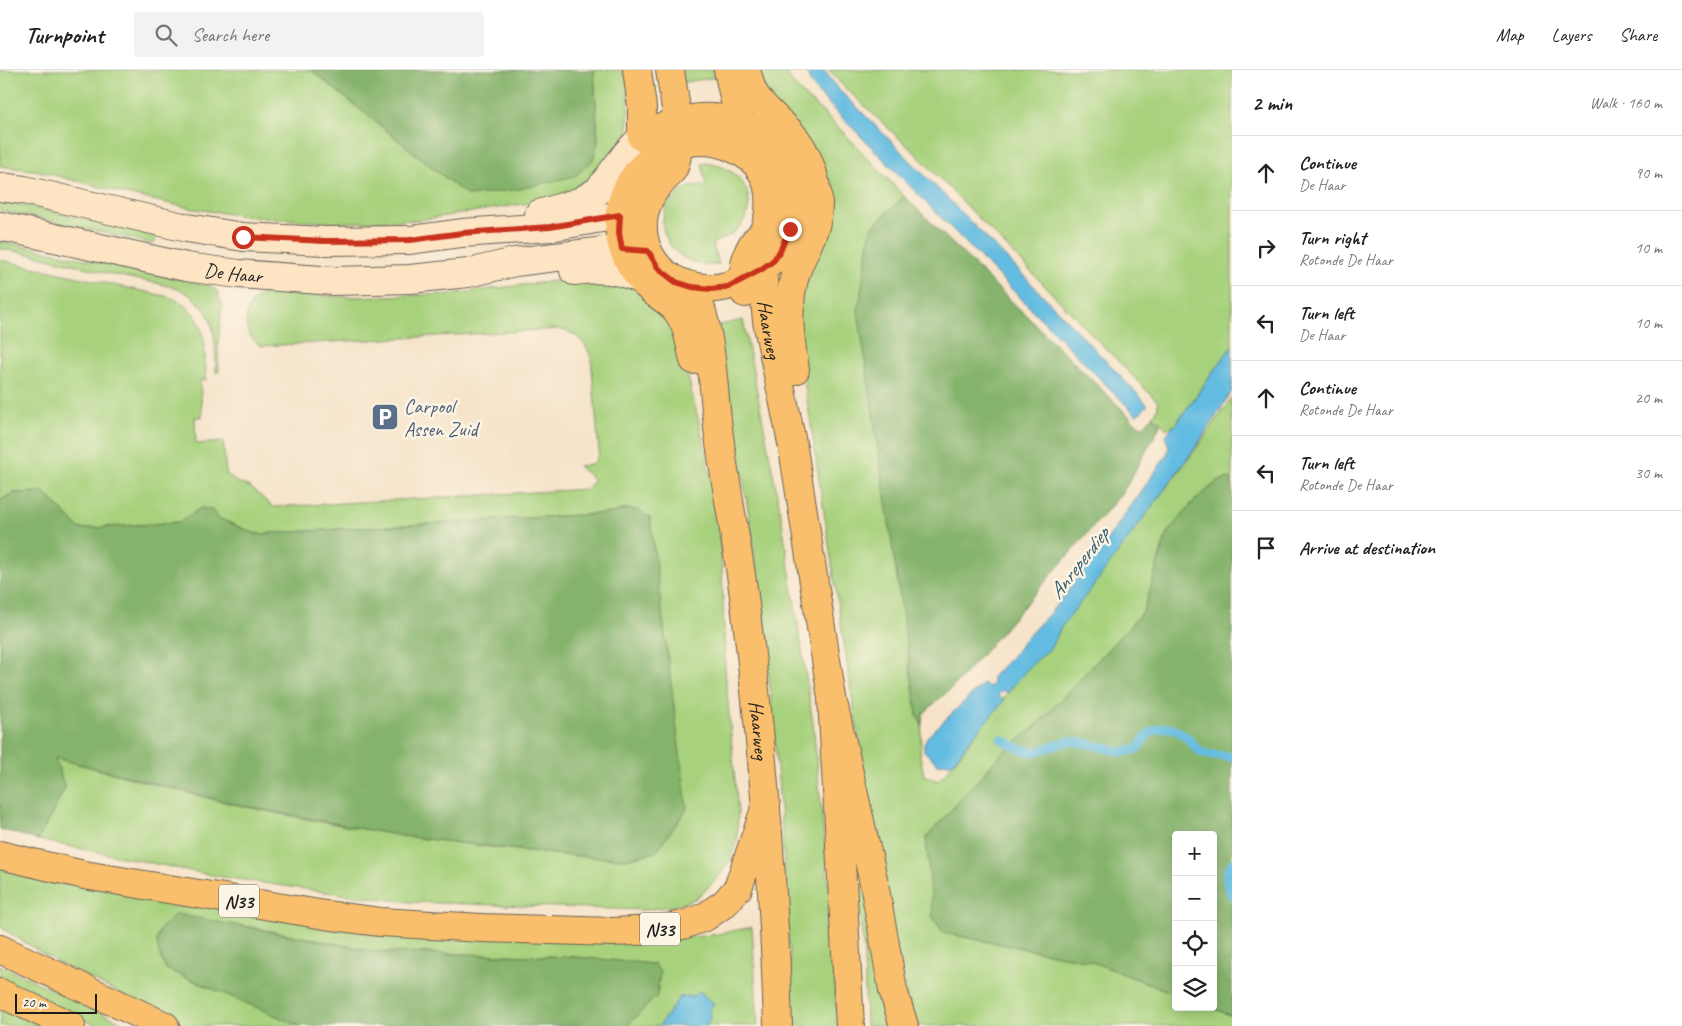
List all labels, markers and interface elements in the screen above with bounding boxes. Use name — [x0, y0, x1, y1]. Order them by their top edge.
search box — [134, 12, 484, 57]
text: Turnpoint — [25, 20, 104, 50]
icon: search — [152, 21, 180, 49]
text: Search here — [192, 23, 269, 47]
text: Map — [1496, 24, 1524, 46]
text: Layers — [1552, 24, 1591, 46]
text: Share — [1619, 24, 1657, 46]
text: 2 min — [1252, 90, 1292, 116]
text: Walk · 160 m — [1590, 93, 1662, 113]
text: Continue — [1299, 151, 1356, 175]
icon: ahead — [1252, 159, 1280, 187]
text: 90 m — [1635, 163, 1662, 183]
text: De Haar — [1299, 175, 1345, 195]
route end — [779, 218, 802, 241]
route start — [232, 226, 255, 249]
text: Turn right — [1299, 226, 1366, 250]
icon: right — [1252, 234, 1280, 262]
text: 10 m — [1635, 238, 1662, 258]
text: Rotonde De Haar — [1299, 250, 1393, 270]
street label: De Haar — [203, 258, 265, 289]
street label: Haarweg — [752, 299, 787, 363]
text: Turn left — [1299, 301, 1354, 325]
icon: left — [1252, 309, 1280, 337]
text: 10 m — [1635, 313, 1662, 333]
text: De Haar — [1299, 325, 1345, 345]
text: Continue — [1299, 376, 1356, 400]
icon: ahead — [1252, 384, 1280, 412]
text: 20 m — [1635, 388, 1662, 408]
place label: Carpool Assen Zuid — [404, 394, 480, 442]
text: Rotonde De Haar — [1299, 400, 1393, 420]
parking icon: Carpool Assen Zuid — [370, 402, 400, 432]
text: Turn left — [1299, 451, 1354, 475]
icon: left — [1252, 459, 1280, 487]
text: 30 m — [1635, 463, 1662, 483]
text: Rotonde De Haar — [1299, 475, 1393, 495]
water label: Anreperdiep — [1043, 520, 1117, 604]
icon: arrive — [1252, 534, 1280, 562]
text: Arrive at destination — [1299, 536, 1435, 560]
street label: Haarweg — [743, 700, 774, 763]
map controls — [1172, 831, 1217, 1011]
button: + — [1172, 831, 1217, 876]
button: − — [1172, 876, 1217, 921]
road number: N33 — [219, 884, 259, 918]
road number: N33 — [640, 912, 680, 946]
button: locate — [1172, 921, 1217, 966]
button: layers — [1172, 966, 1217, 1011]
scale bar — [15, 991, 98, 1014]
text: 20 m — [22, 994, 46, 1011]

